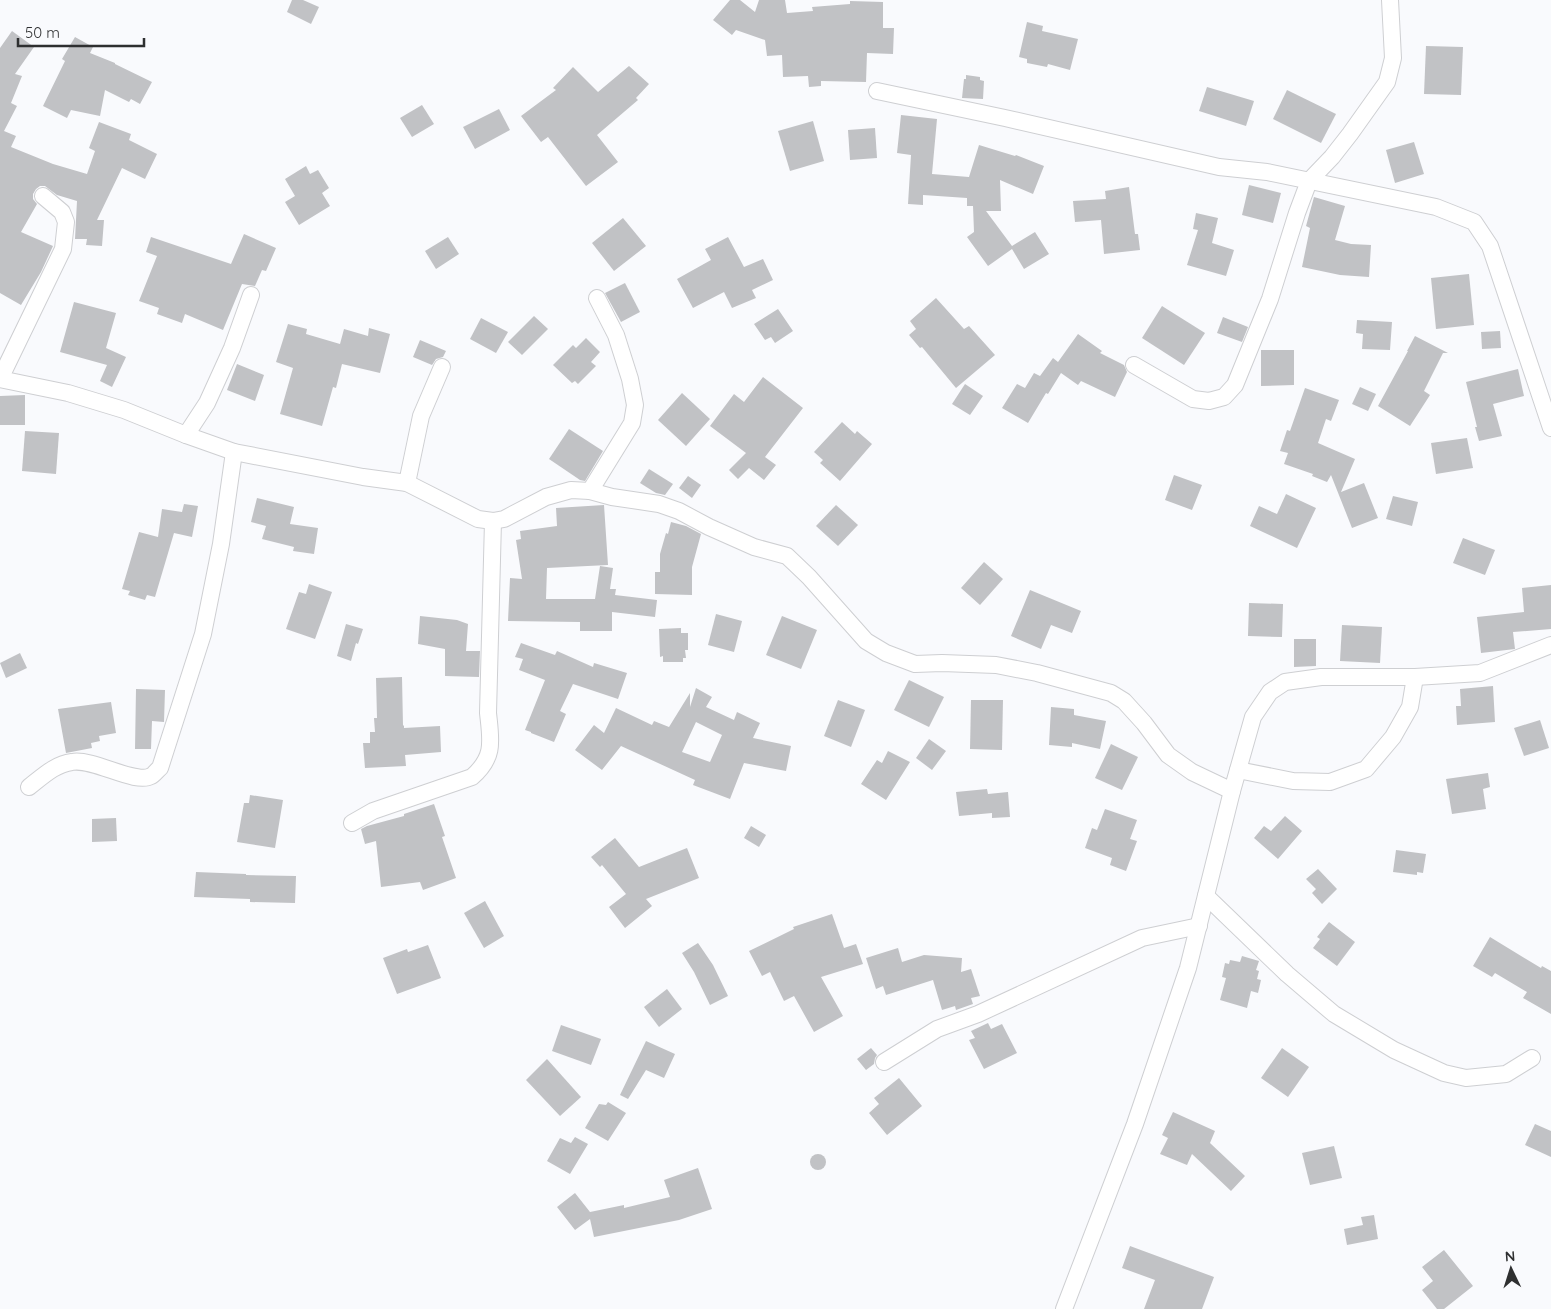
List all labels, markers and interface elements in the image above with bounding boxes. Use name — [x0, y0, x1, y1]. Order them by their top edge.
scale bar — [18, 15, 144, 47]
text: 50 m — [25, 23, 60, 42]
north arrow — [1486, 1244, 1536, 1294]
text: N — [1504, 1247, 1516, 1265]

